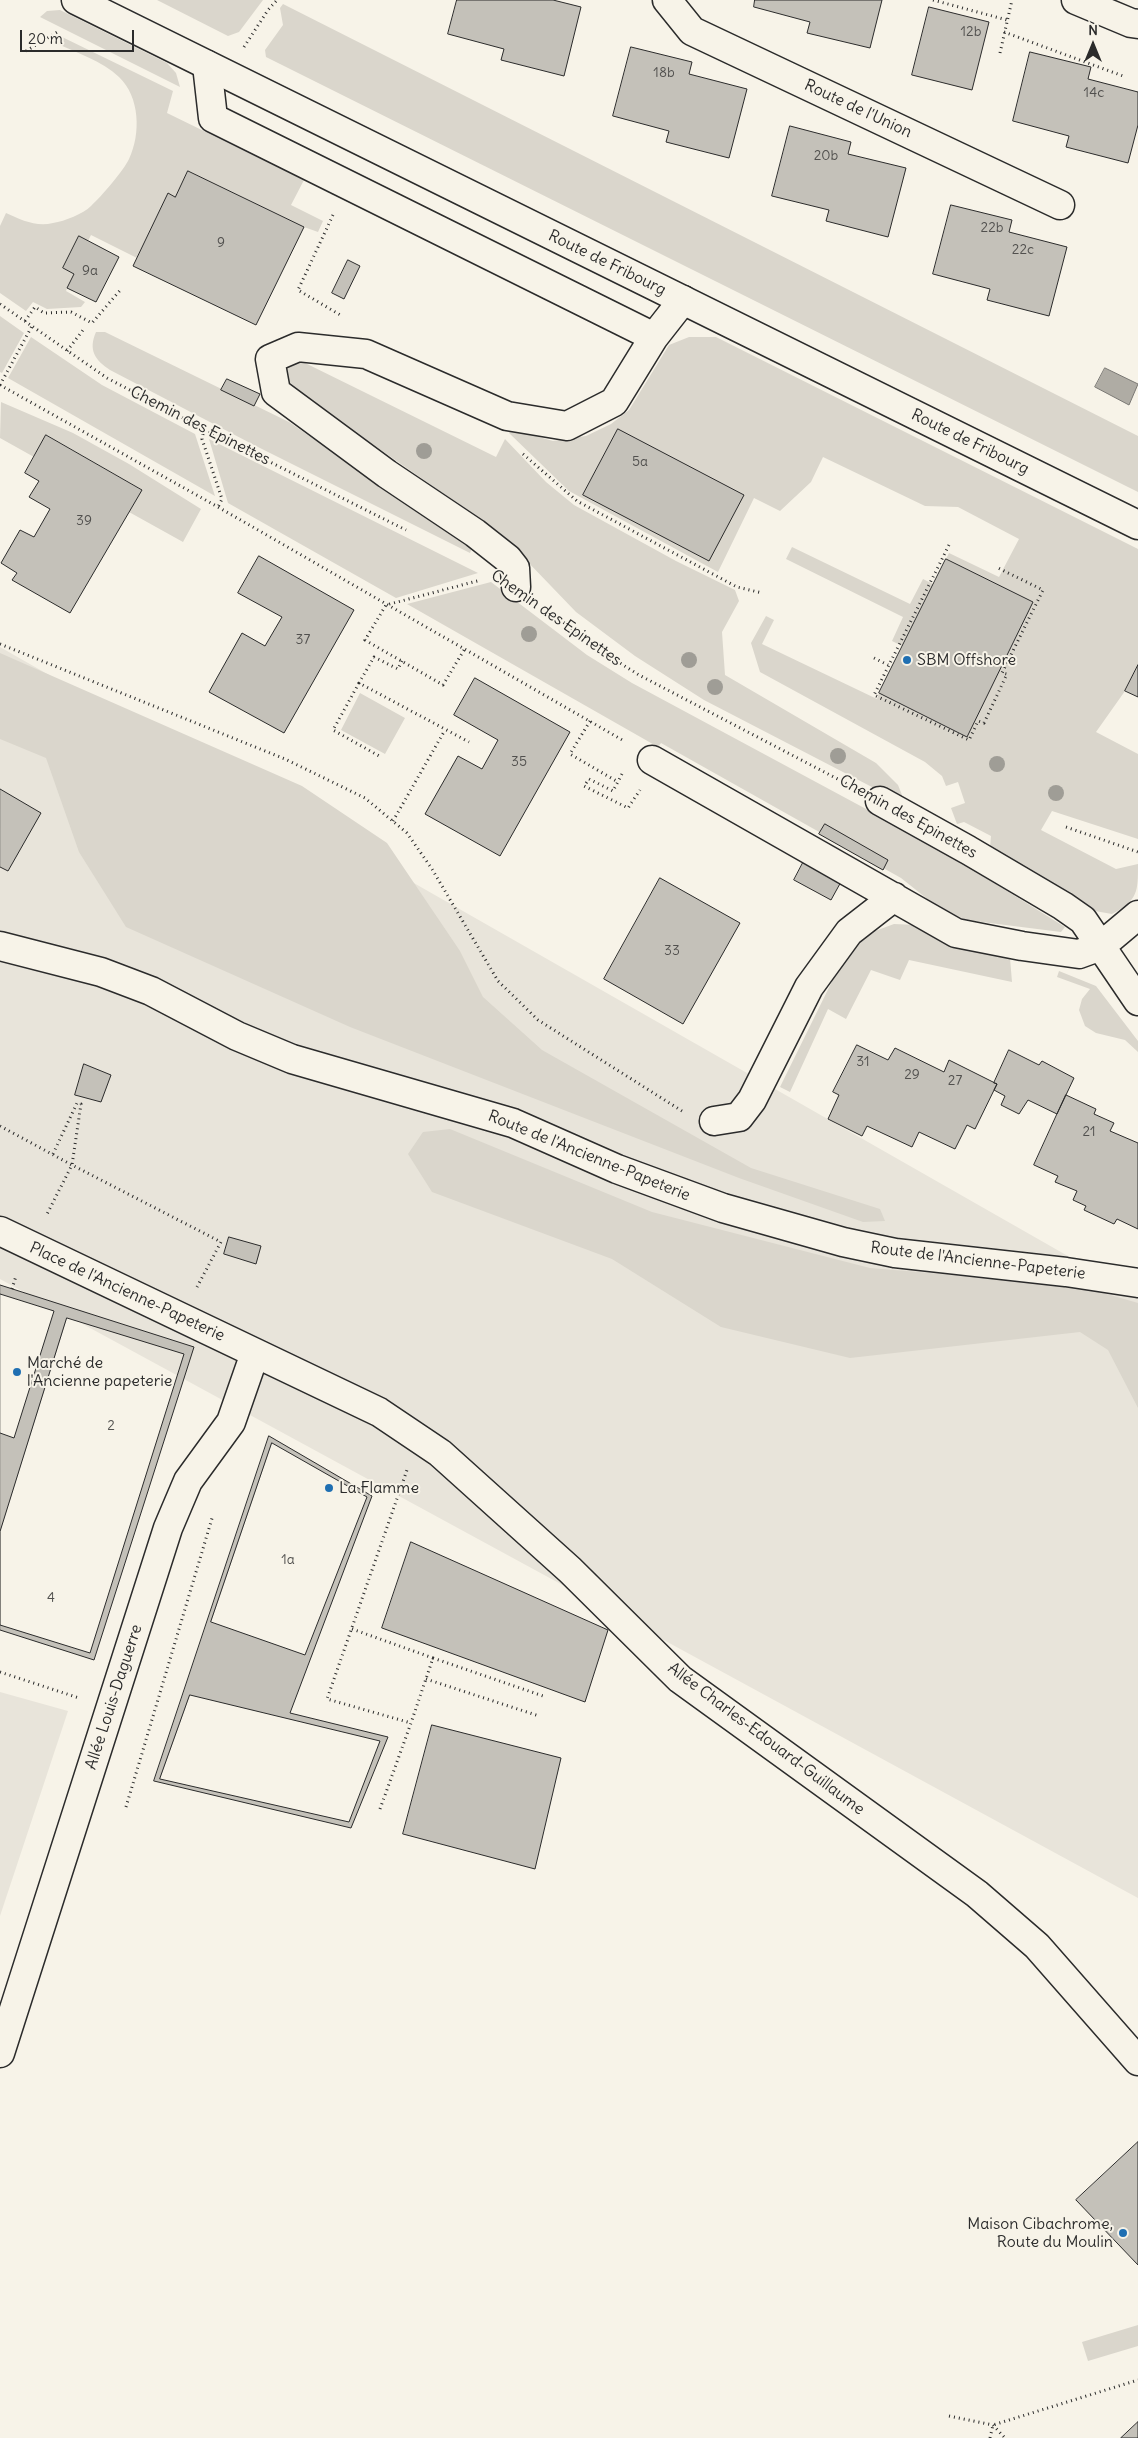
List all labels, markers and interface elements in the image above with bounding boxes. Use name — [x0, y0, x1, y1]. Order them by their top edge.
scale bar — [22, 20, 136, 52]
north arrow — [1068, 20, 1118, 70]
text: N — [1088, 21, 1098, 39]
house number: 12b — [961, 24, 981, 40]
text: 20 m — [28, 29, 63, 48]
house number: 18b — [653, 65, 675, 81]
street label: Route de l'Union — [801, 76, 915, 142]
house number: 14c — [1084, 85, 1104, 101]
house number: 20b — [814, 148, 838, 164]
house number: 22b — [980, 220, 1004, 236]
street label: Route de Fribourg — [545, 226, 669, 300]
house number: 9 — [217, 235, 225, 251]
house number: 22c — [1012, 242, 1034, 258]
house number: 9a — [82, 263, 98, 279]
street label: Chemin des Epinettes — [127, 382, 273, 470]
street label: Route de Fribourg — [908, 405, 1032, 479]
house number: 5a — [632, 454, 648, 470]
house number: 39 — [76, 513, 92, 529]
street label: Chemin des Epinettes — [487, 566, 625, 670]
house number: 37 — [296, 632, 310, 648]
place label: SBM Offshore — [917, 650, 1016, 670]
marker: SBM Offshore — [901, 654, 913, 666]
house number: 35 — [511, 754, 527, 770]
street label: Chemin des Epinettes — [836, 771, 980, 863]
house number: 33 — [664, 943, 680, 959]
house number: 31 — [856, 1054, 870, 1070]
house number: 29 — [904, 1067, 920, 1083]
house number: 27 — [948, 1073, 962, 1089]
street label: Route de l'Ancienne-Papeterie — [485, 1107, 693, 1205]
house number: 21 — [1082, 1124, 1096, 1140]
street label: Place de l'Ancienne-Papeterie — [26, 1238, 228, 1346]
street label: Route de l'Ancienne-Papeterie — [869, 1238, 1087, 1284]
place label: Marché de l'Ancienne papeterie — [27, 1353, 172, 1391]
marker: Marché de l'Ancienne papeterie — [11, 1366, 23, 1378]
house number: 2 — [107, 1418, 115, 1434]
place label: La Flamme — [339, 1478, 419, 1498]
marker: La Flamme — [323, 1482, 335, 1494]
house number: 1a — [281, 1552, 295, 1568]
house number: 4 — [47, 1590, 55, 1606]
street label: Allée Louis-Daguerre — [81, 1622, 147, 1772]
street label: Allée Charles-Edouard-Guillaume — [664, 1659, 868, 1819]
place label: Maison Cibachrome, Route du Moulin — [967, 2214, 1113, 2252]
marker: Maison Cibachrome, Route du Moulin — [1117, 2227, 1129, 2239]

